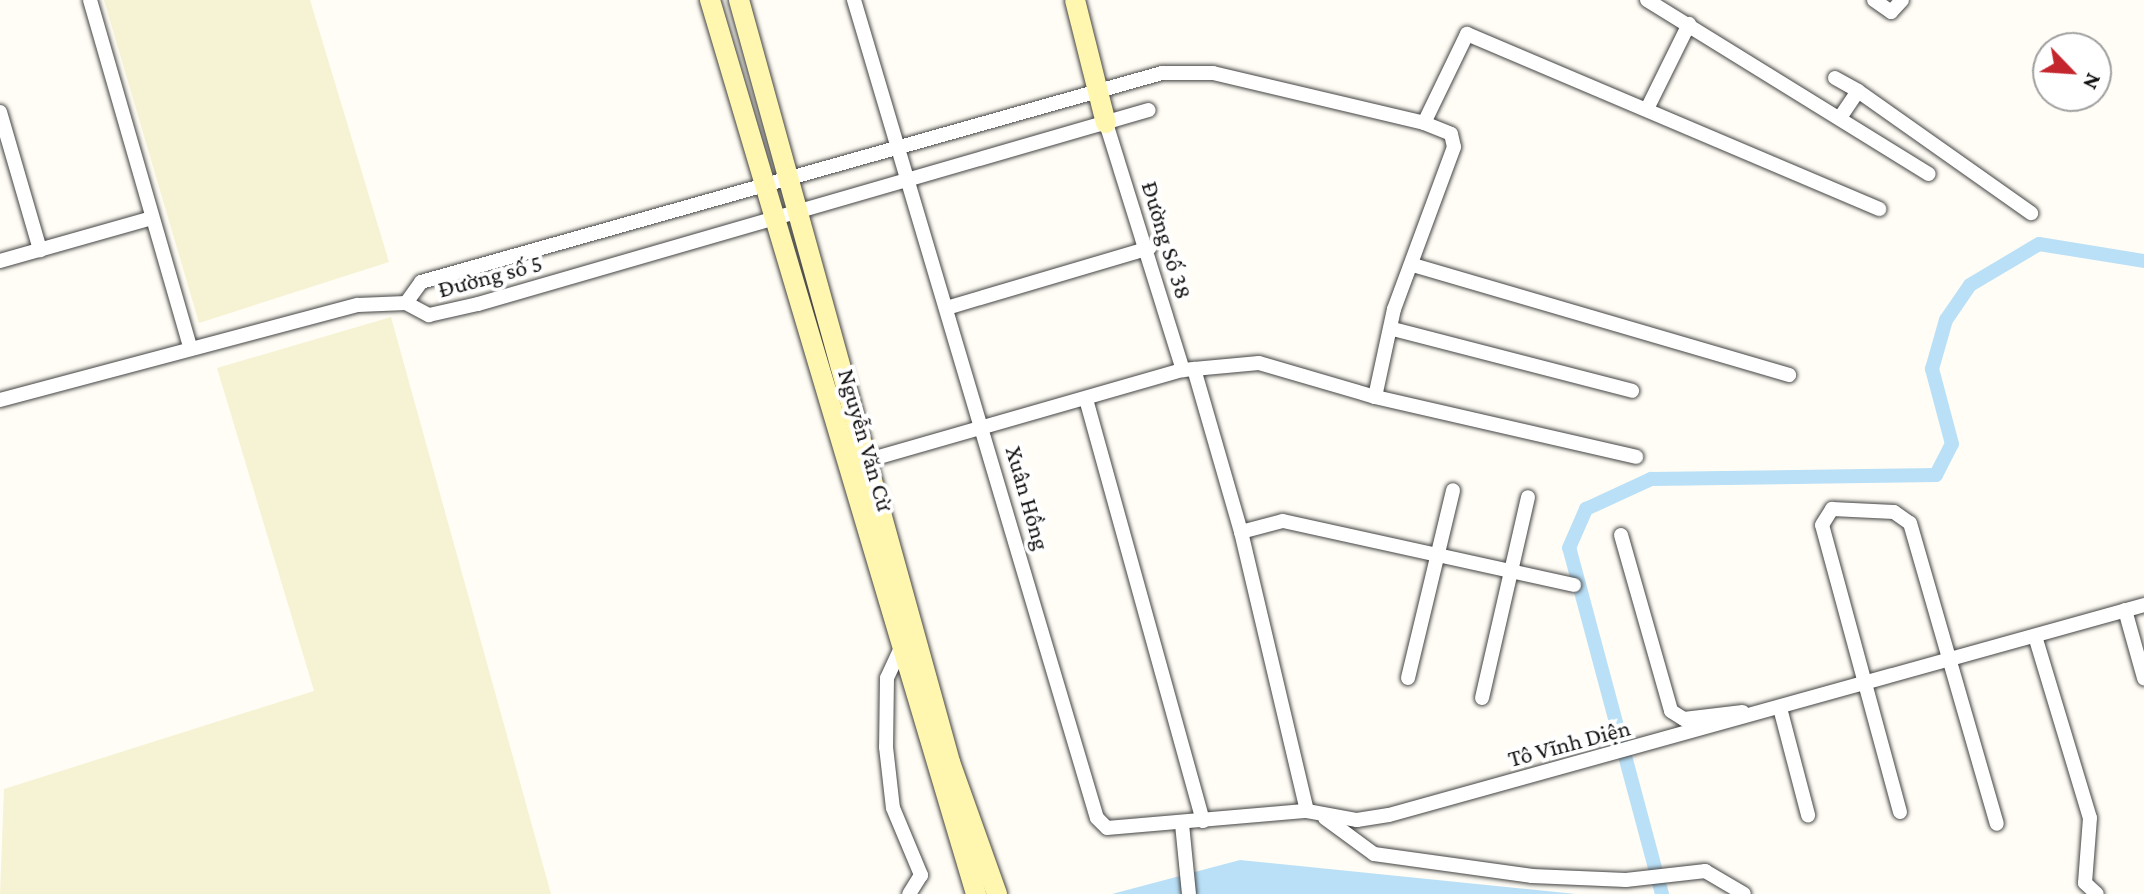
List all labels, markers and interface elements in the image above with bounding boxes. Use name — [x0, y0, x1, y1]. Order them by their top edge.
north arrow — [2032, 32, 2112, 112]
text: N — [2078, 69, 2107, 94]
street label: Đường Số 38 — [1135, 178, 1199, 302]
street label: Đường số 5 — [435, 248, 545, 304]
street label: Nguyễn Văn Cừ — [832, 366, 900, 514]
street label: Xuân Hồng — [999, 443, 1057, 553]
street label: Tô Vĩnh Diện — [1505, 713, 1633, 773]

